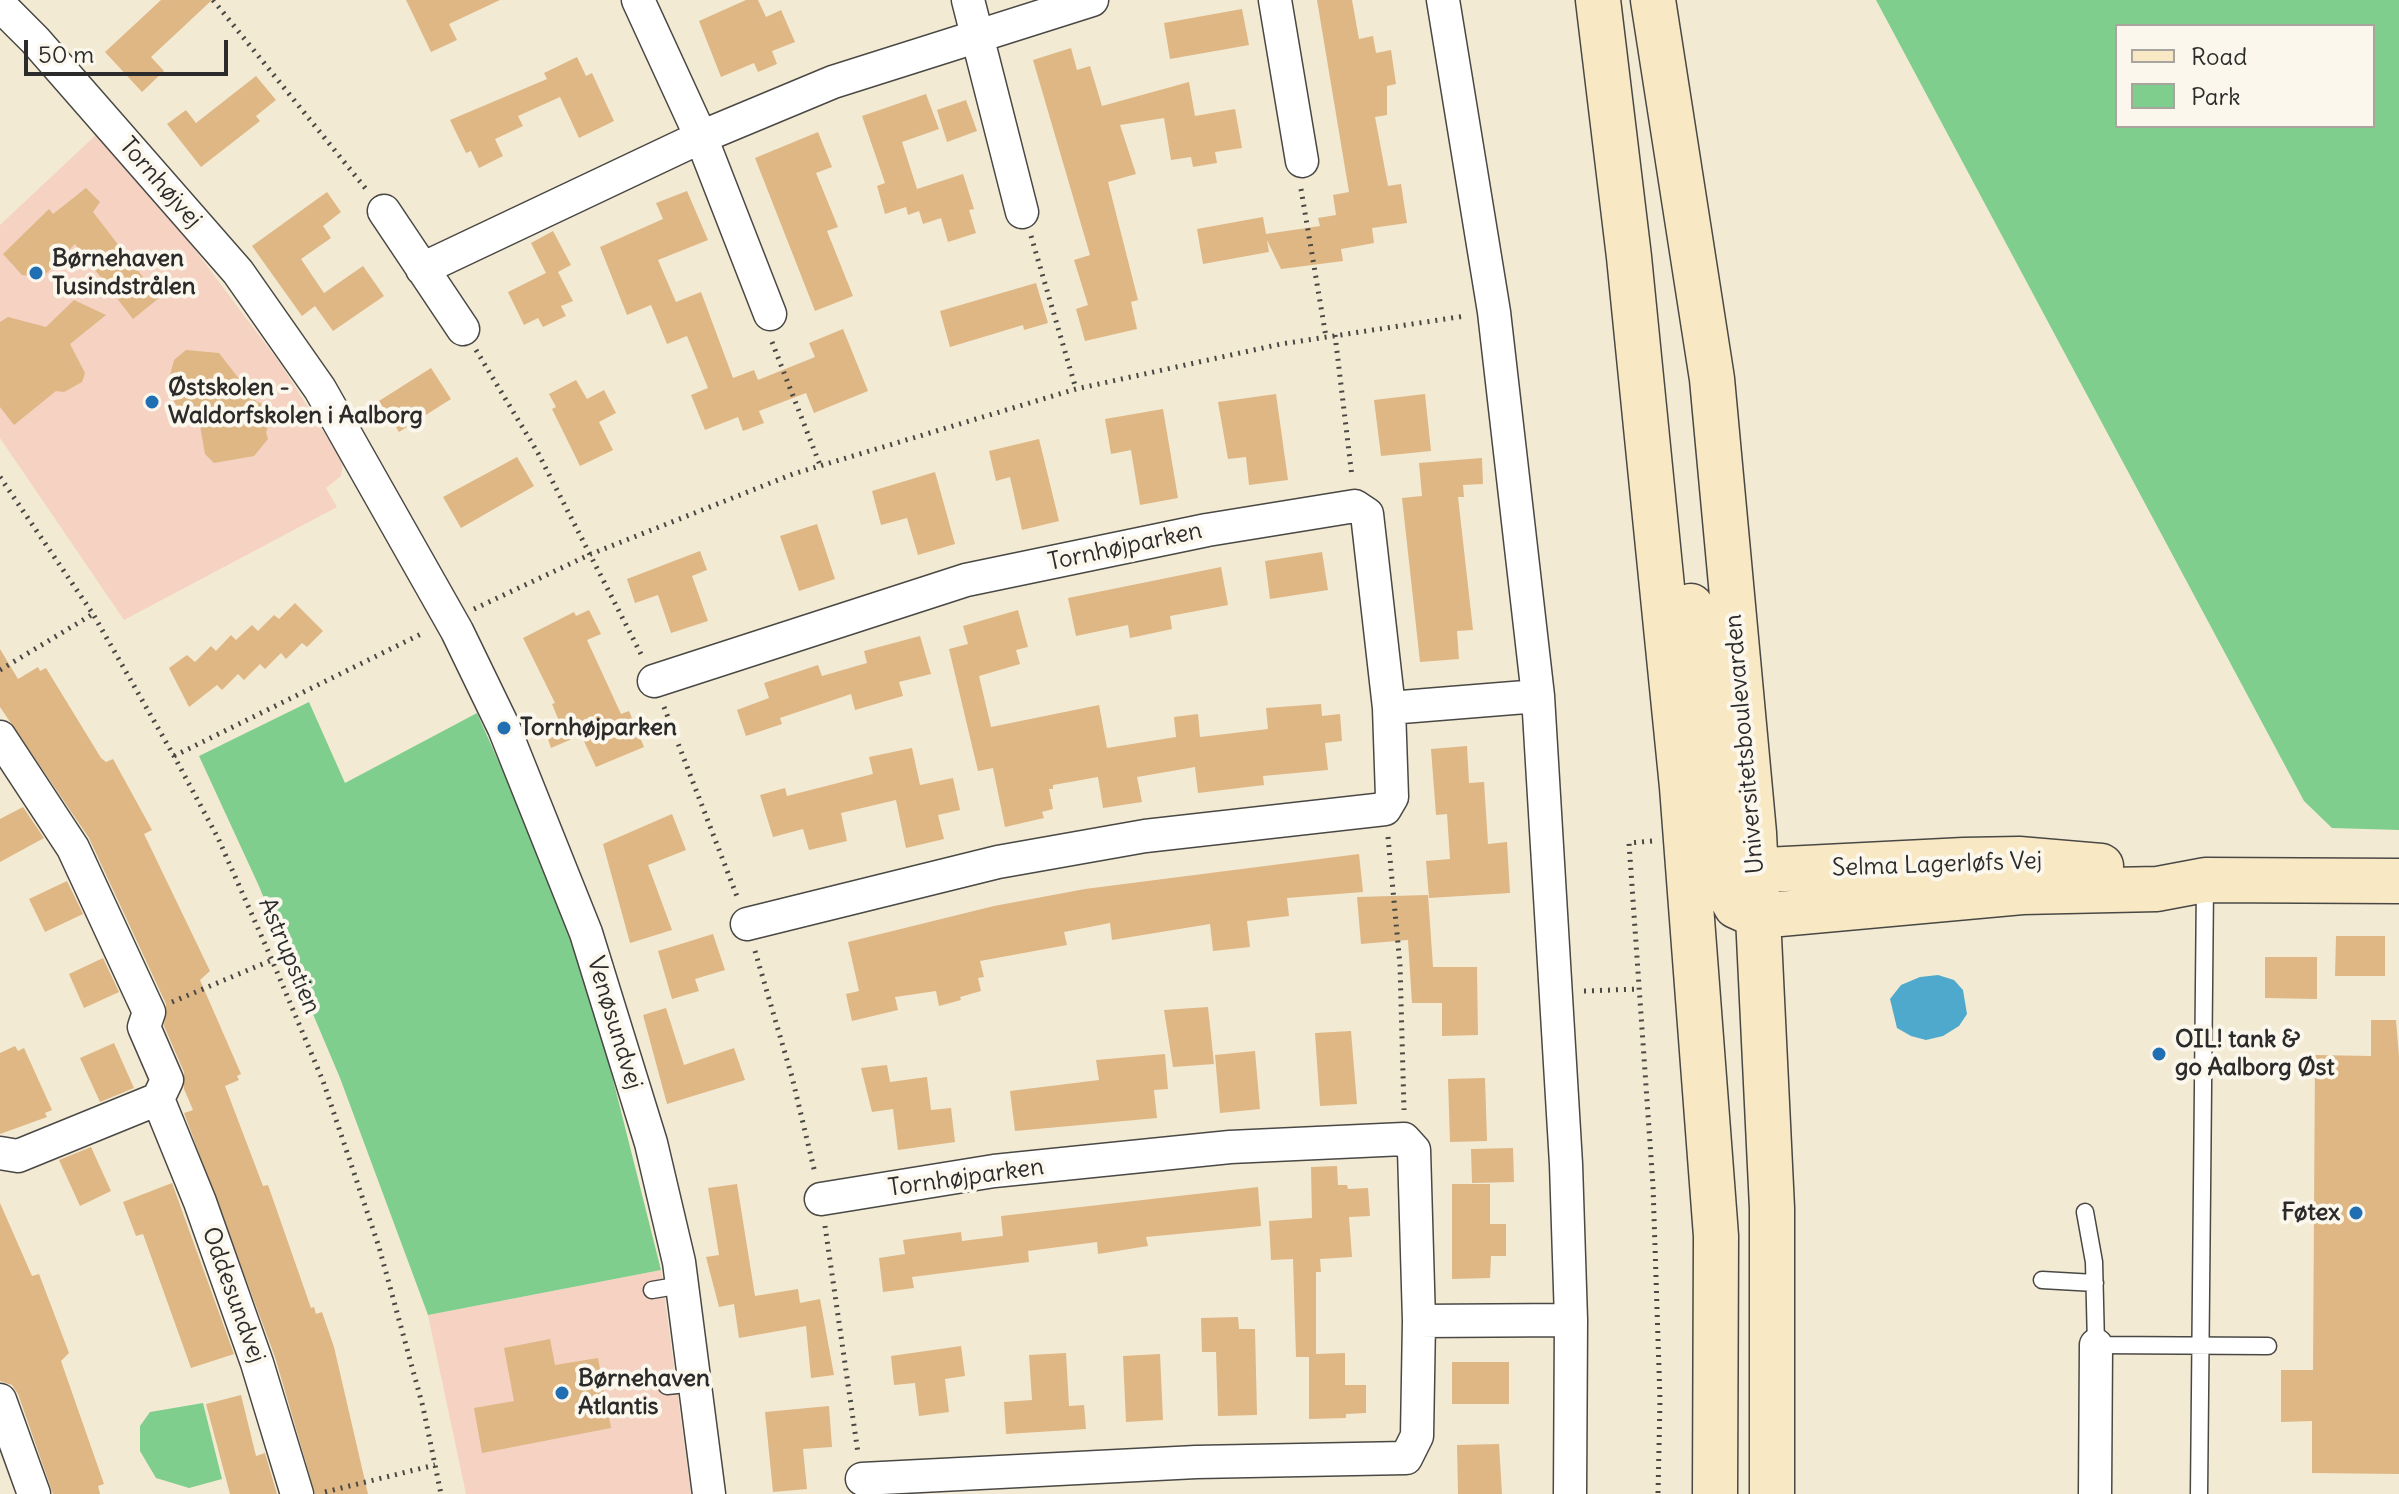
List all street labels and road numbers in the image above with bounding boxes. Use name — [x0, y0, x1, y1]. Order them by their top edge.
street label: Tornhøjvej — [113, 132, 207, 234]
street label: Tornhøjparken — [1045, 517, 1205, 577]
street label: Universitetsboulevarden — [1719, 613, 1771, 875]
street label: Selma Lagerløfs Vej — [1831, 847, 2043, 883]
street label: Astrupstien — [252, 894, 326, 1018]
street label: Venøsundvej — [580, 953, 648, 1093]
street label: Tornhøjparken — [886, 1153, 1046, 1203]
street label: Oddesundvej — [195, 1223, 271, 1367]

